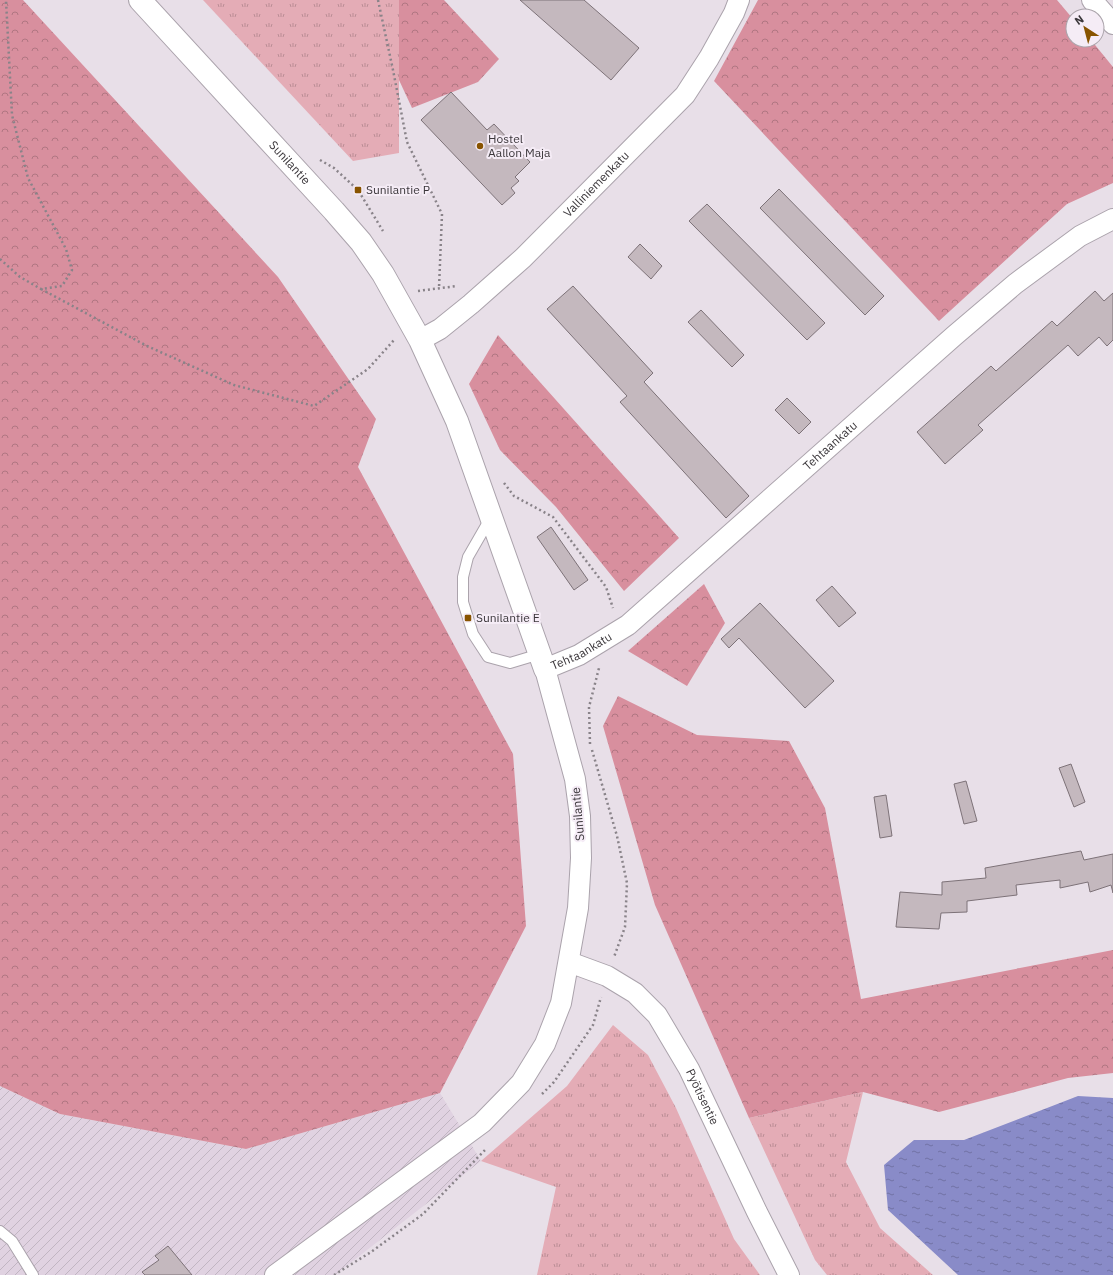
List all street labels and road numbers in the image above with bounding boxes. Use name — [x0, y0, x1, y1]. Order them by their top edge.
street label: Sunilantie — [266, 137, 314, 188]
street label: Valliniemenkatu — [560, 148, 632, 220]
street label: Tehtaankatu — [800, 417, 860, 473]
street label: Tehtaankatu — [548, 629, 615, 673]
street label: Sunilantie — [568, 786, 587, 842]
street label: Pyötisentie — [683, 1066, 723, 1127]

